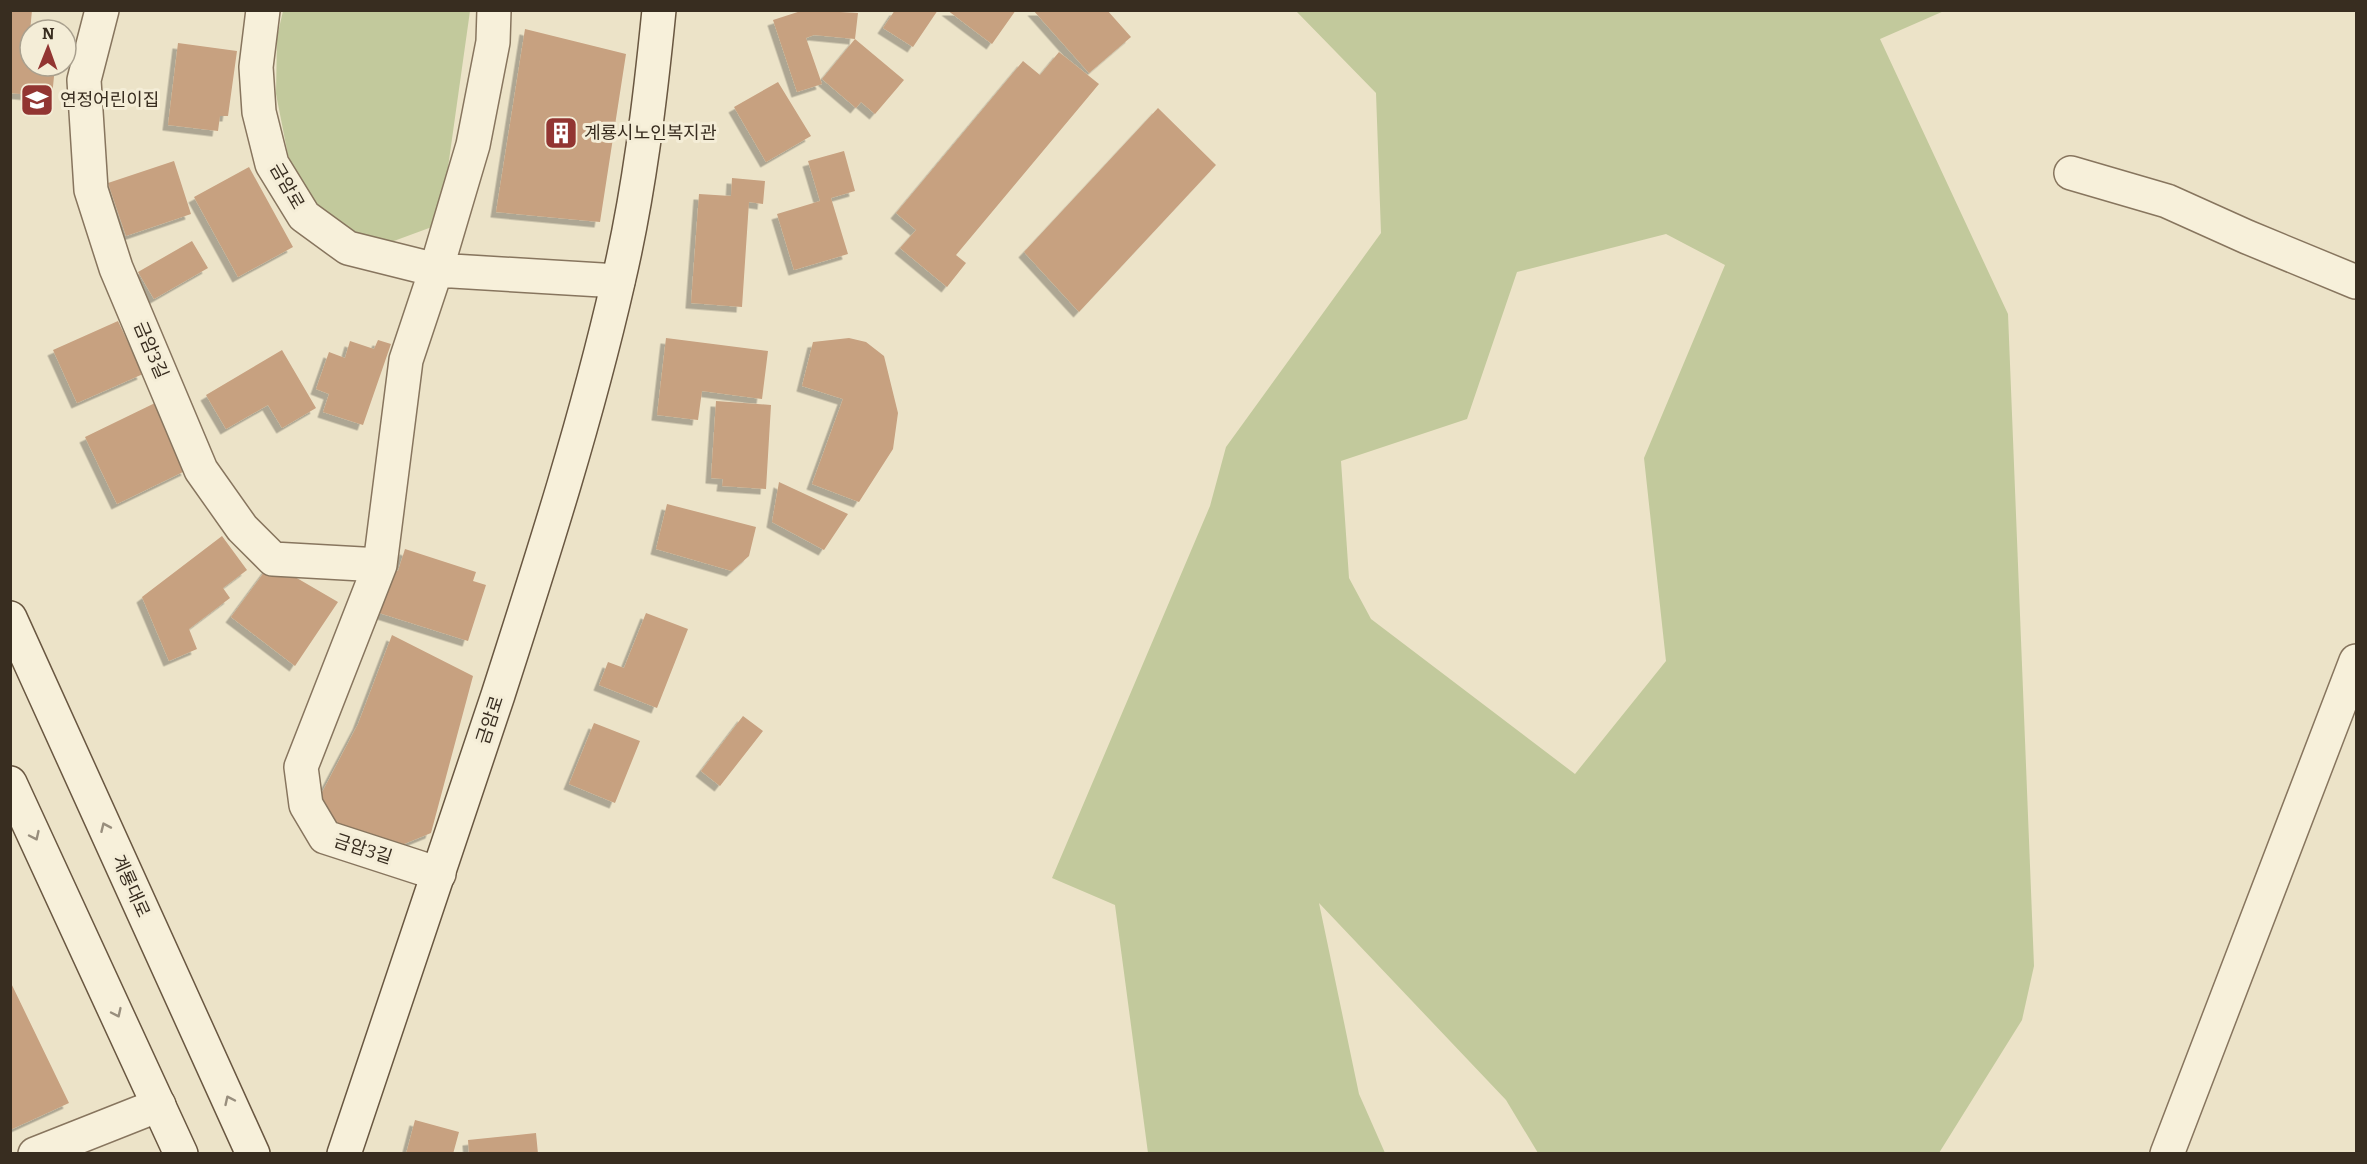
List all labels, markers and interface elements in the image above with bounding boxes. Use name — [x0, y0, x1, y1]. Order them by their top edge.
north arrow — [18, 18, 78, 78]
text: N — [42, 24, 55, 43]
school or university icon: 연정어린이집 — [19, 82, 55, 118]
place label: 연정어린이집 — [60, 89, 159, 111]
building icon: 계룡시노인복지관 — [543, 115, 579, 151]
place label: 계룡시노인복지관 — [584, 122, 717, 144]
street label: 금암로 — [265, 159, 309, 213]
street label: 금암3길 — [129, 318, 173, 382]
street label: 금암로 — [472, 693, 508, 747]
one-way arrow — [100, 823, 112, 834]
street label: 금암3길 — [331, 829, 395, 869]
one-way arrow — [28, 830, 40, 841]
street label: 계룡대로 — [107, 851, 155, 921]
one-way arrow — [109, 1007, 121, 1018]
one-way arrow — [224, 1096, 236, 1107]

